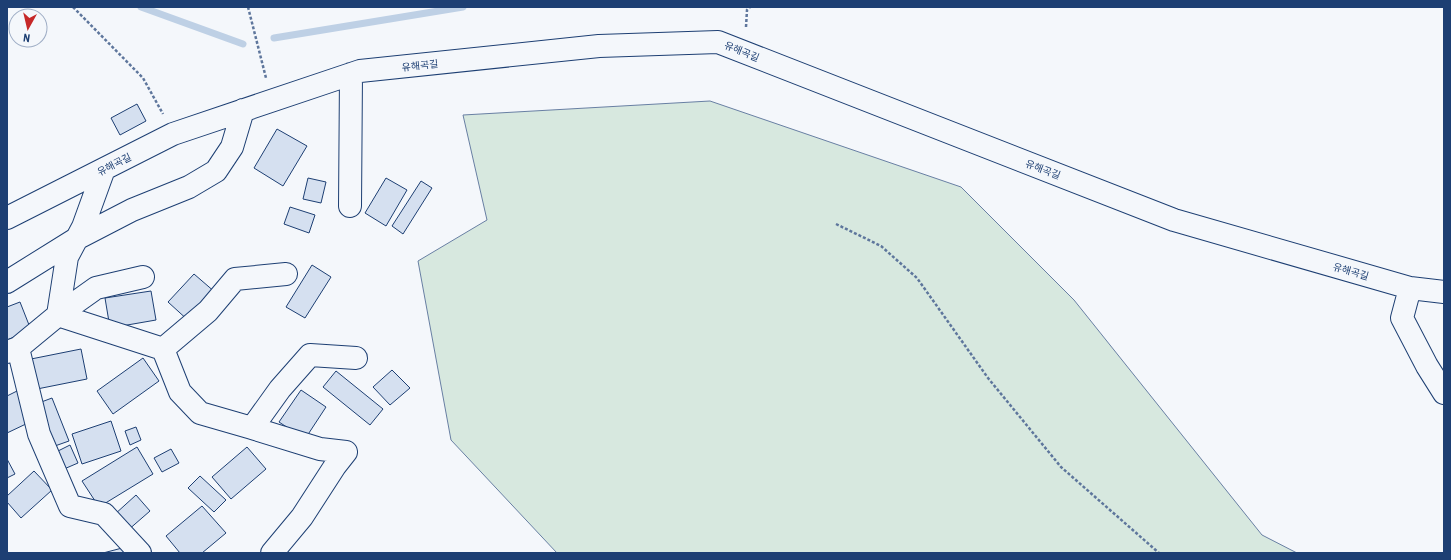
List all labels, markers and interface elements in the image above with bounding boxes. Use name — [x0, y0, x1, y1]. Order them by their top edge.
north arrow — [8, 8, 48, 48]
text: N — [22, 30, 31, 44]
street label: 유해곡길 — [723, 39, 761, 63]
street label: 유해곡길 — [401, 58, 439, 73]
street label: 유해곡길 — [95, 151, 133, 178]
street label: 유해곡길 — [1024, 158, 1062, 181]
street label: 유해곡길 — [1332, 261, 1370, 282]

